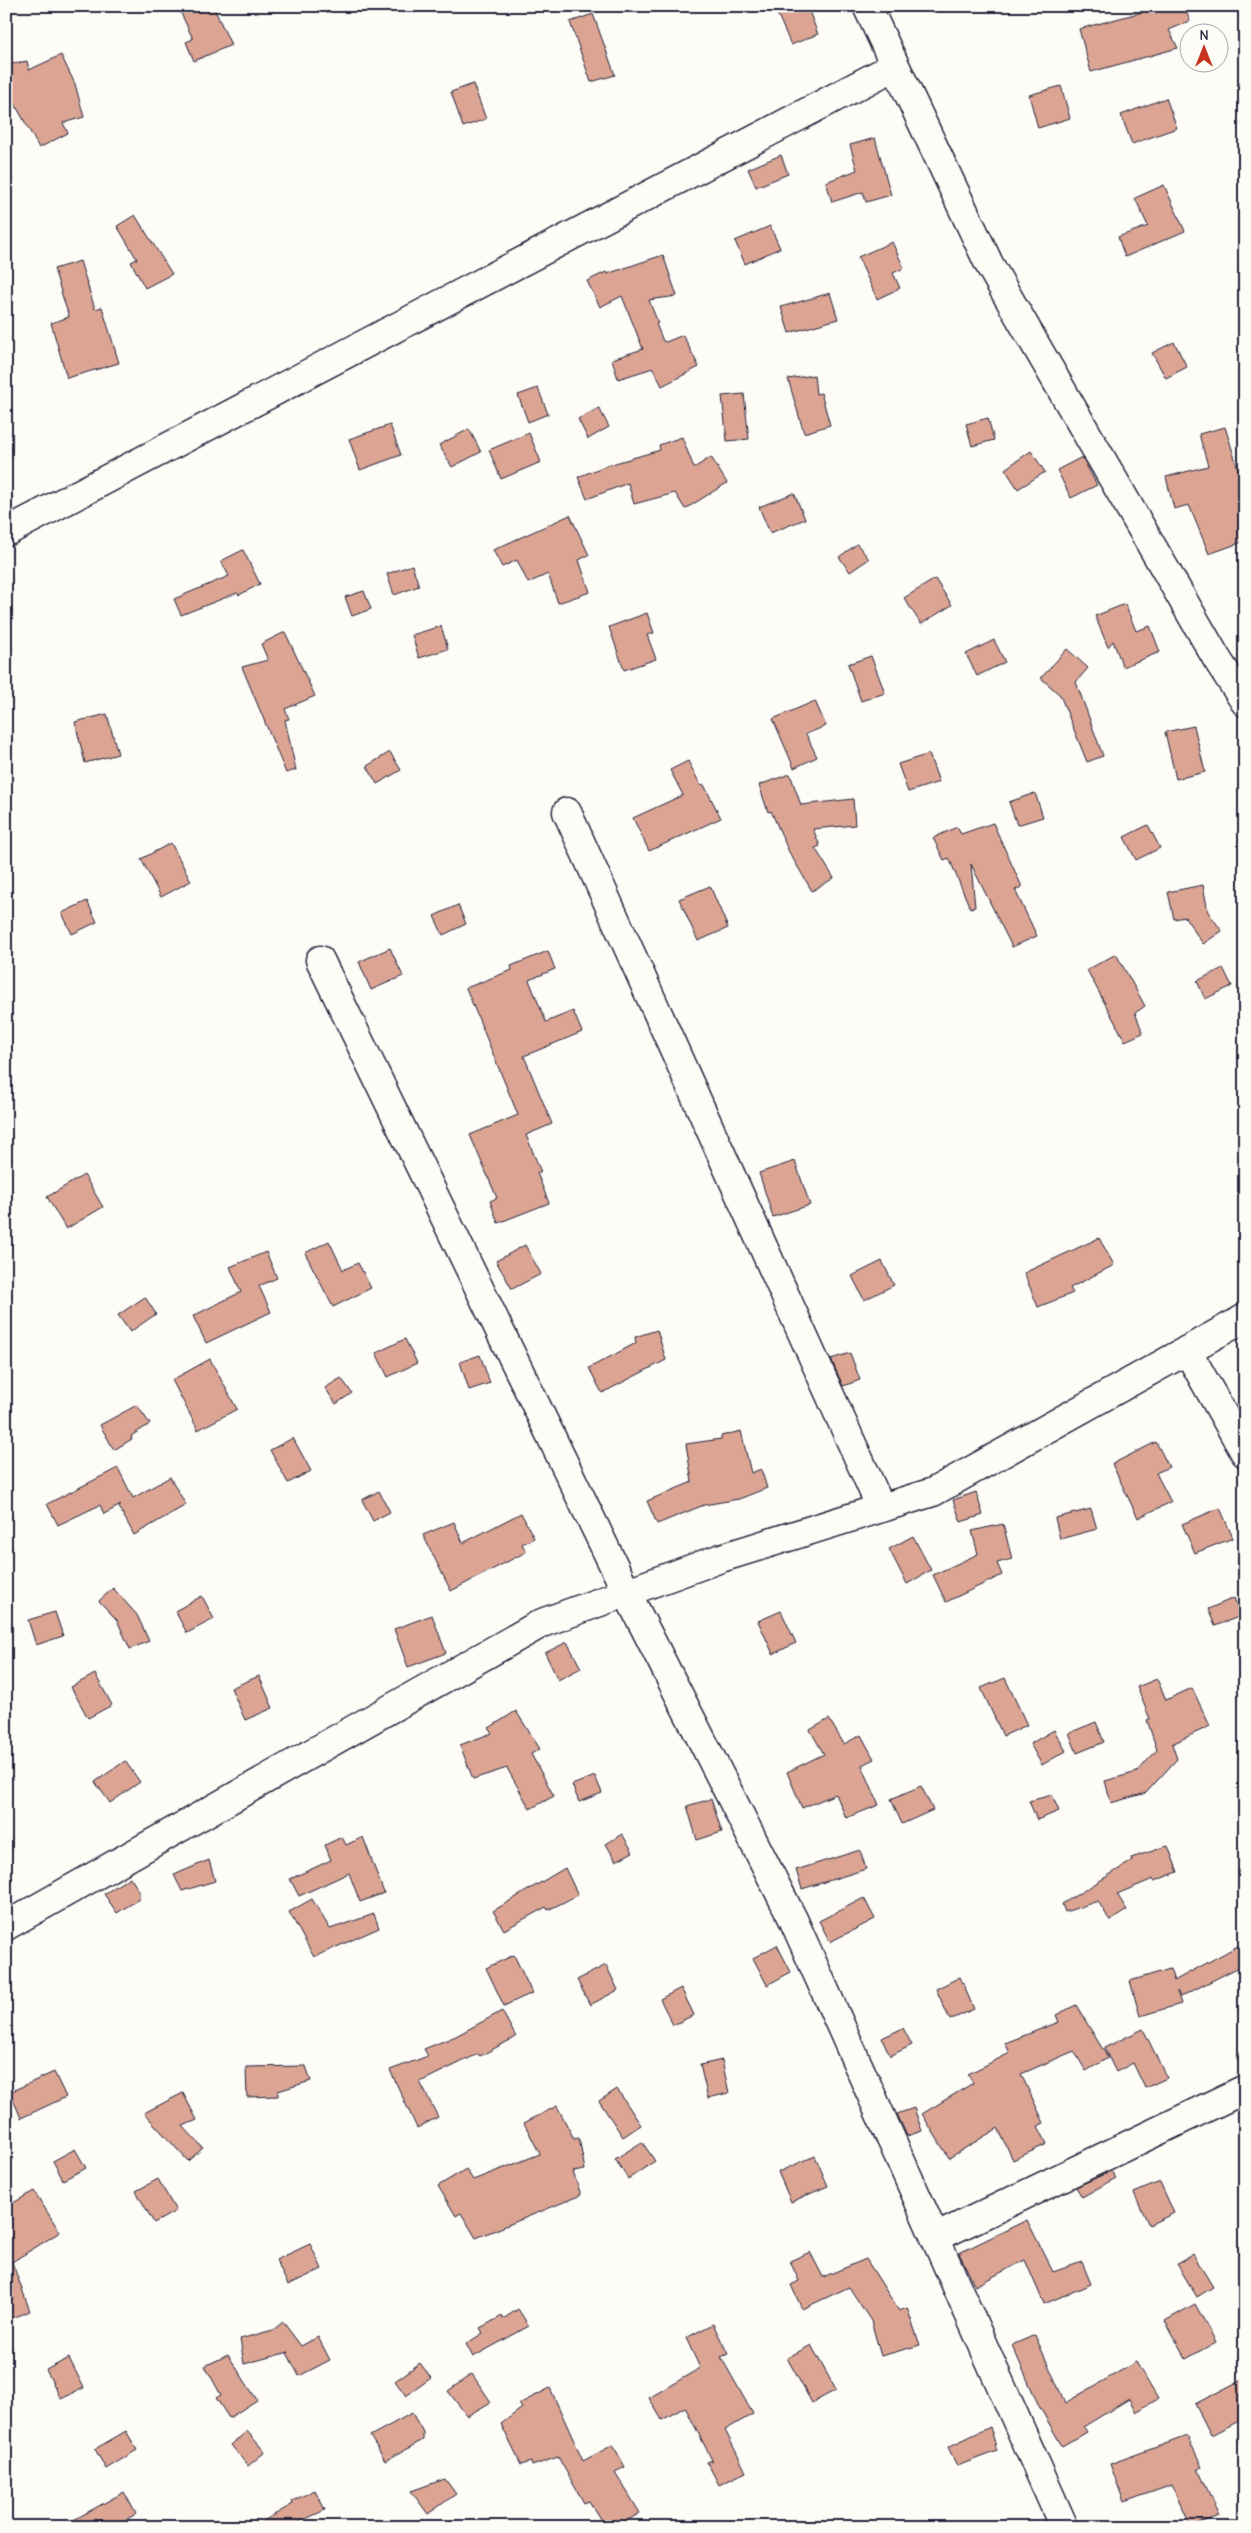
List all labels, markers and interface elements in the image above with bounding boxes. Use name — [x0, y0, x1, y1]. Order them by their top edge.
north arrow — [1178, 22, 1228, 72]
text: N — [1199, 27, 1209, 44]

